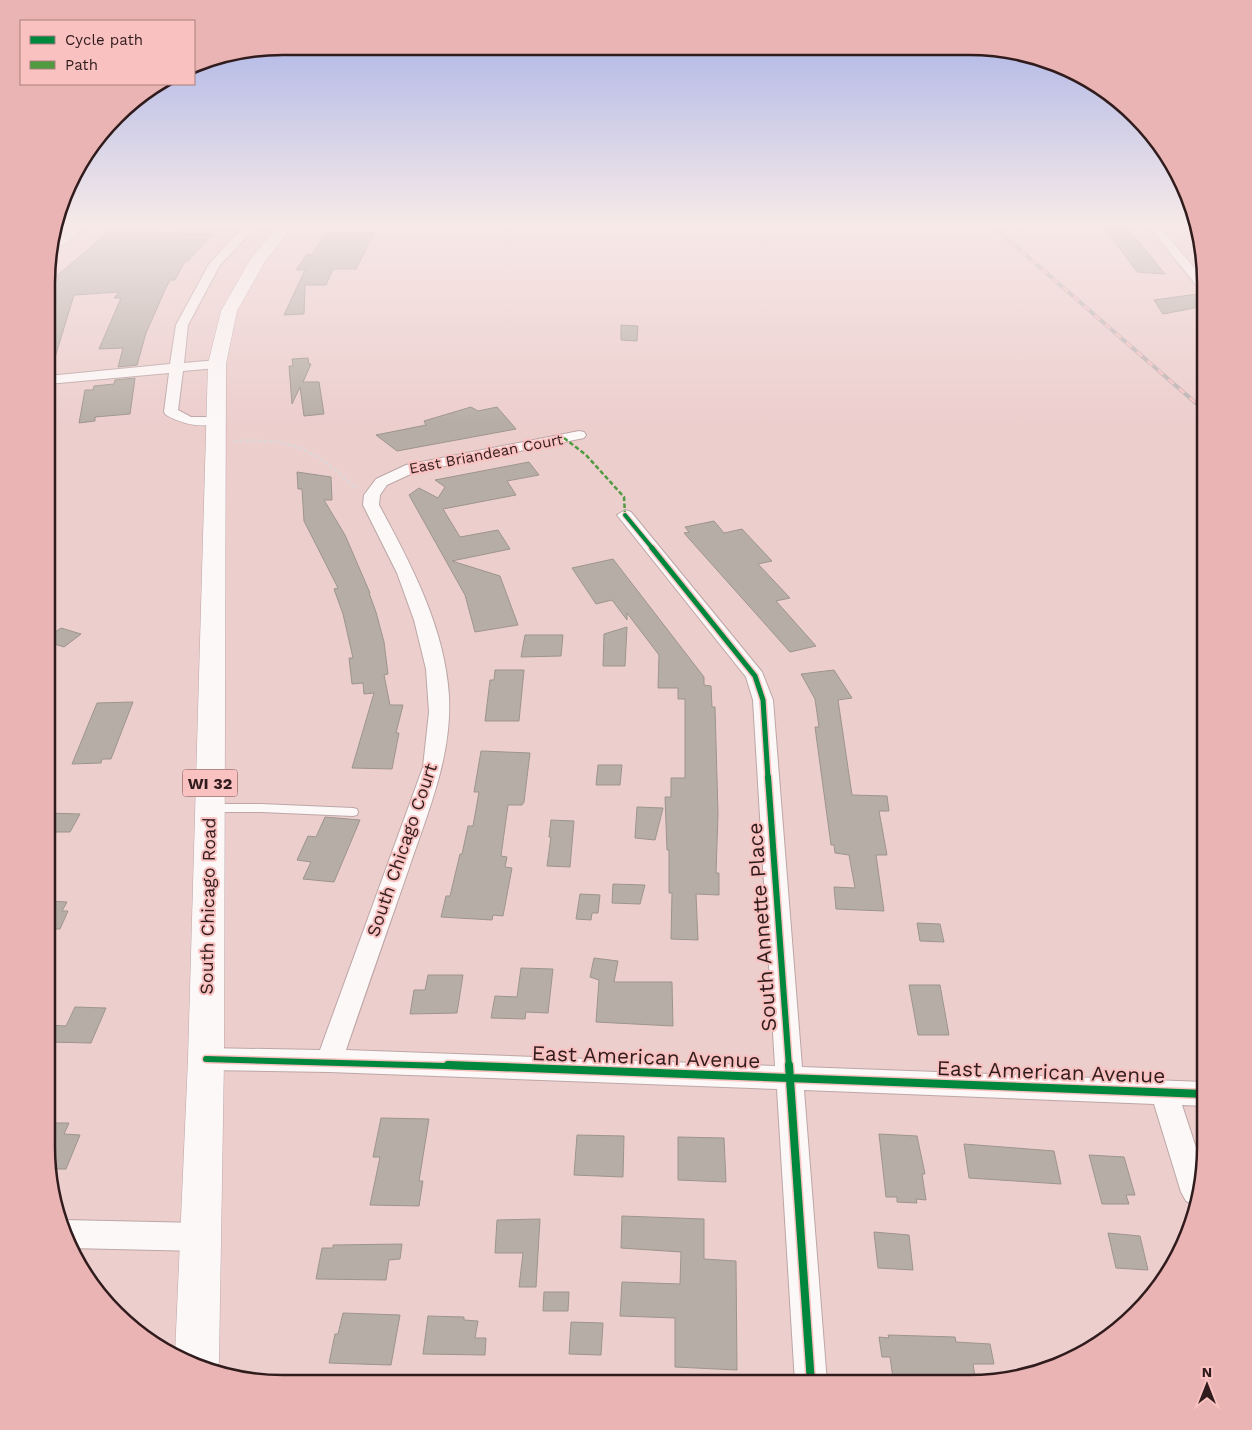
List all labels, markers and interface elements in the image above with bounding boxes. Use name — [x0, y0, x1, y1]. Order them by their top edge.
legend — [20, 20, 195, 85]
text: Cycle path — [65, 31, 143, 49]
text: Path — [65, 56, 98, 74]
street label: East Briandean Court — [407, 430, 565, 478]
street label: South Chicago Court — [362, 760, 441, 939]
road number: WI 32 — [182, 770, 238, 796]
street label: South Chicago Road — [195, 817, 220, 995]
street label: South Annette Place — [742, 822, 781, 1032]
street label: East American Avenue — [531, 1040, 761, 1073]
street label: East American Avenue — [936, 1055, 1166, 1088]
north arrow — [1182, 1360, 1232, 1410]
text: N — [1202, 1364, 1212, 1380]

